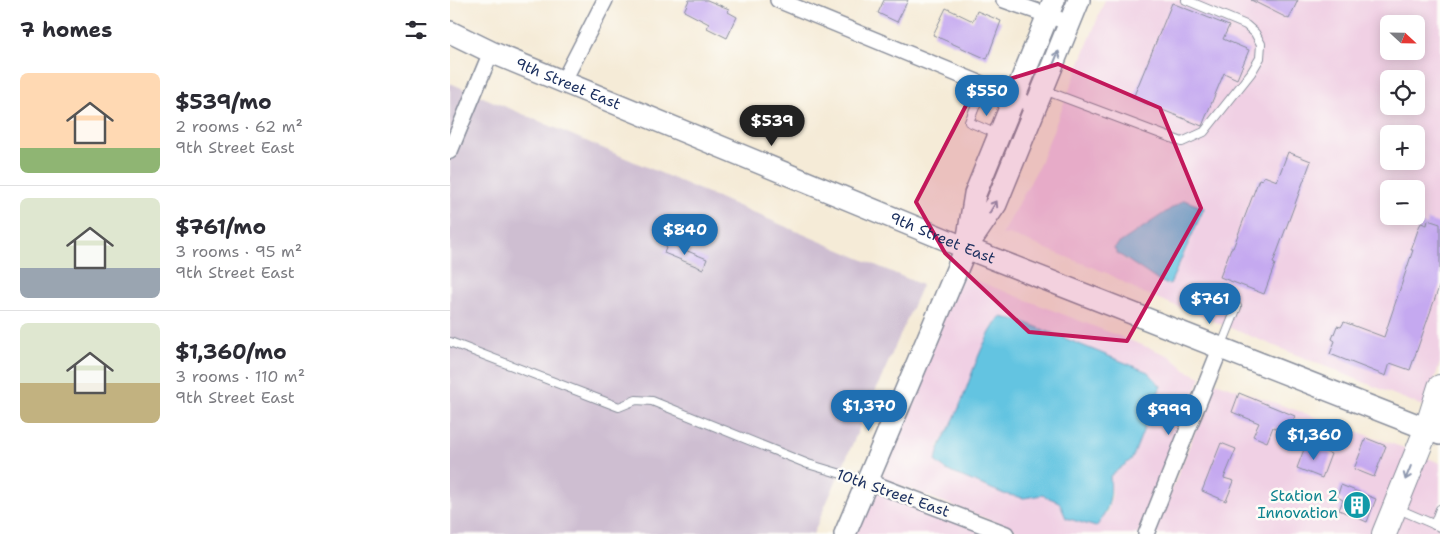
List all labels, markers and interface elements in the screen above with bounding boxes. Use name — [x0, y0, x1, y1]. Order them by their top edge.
north arrow — [1380, 15, 1425, 60]
map controls — [1380, 15, 1425, 225]
text: 7 homes — [20, 16, 112, 44]
icon: filters — [402, 16, 430, 44]
one-way arrow — [1052, 50, 1061, 65]
street label: 9th Street East — [512, 53, 624, 115]
button: locate — [1380, 70, 1425, 115]
pin: $550 — [957, 74, 1017, 117]
text: $550 — [966, 80, 1008, 101]
text: $539/mo — [175, 88, 272, 116]
icon: home — [60, 93, 120, 153]
pin: $539 — [742, 104, 802, 147]
text: $539 — [751, 110, 793, 131]
text: 2 rooms · 62 m² — [175, 116, 303, 137]
button: + — [1380, 125, 1425, 170]
text: 9th Street East — [175, 137, 295, 158]
button: − — [1380, 180, 1425, 225]
one-way arrow — [989, 201, 999, 215]
street label: 9th Street East — [887, 208, 998, 269]
text: $761/mo — [175, 213, 266, 241]
pin: $840 — [655, 214, 715, 256]
icon: home — [60, 218, 120, 278]
text: $840 — [663, 219, 707, 240]
text: 3 rooms · 95 m² — [175, 241, 302, 262]
text: 9th Street East — [175, 262, 295, 283]
pin: $761 — [1180, 282, 1240, 325]
text: $761 — [1191, 288, 1229, 309]
text: $1,360/mo — [175, 338, 287, 366]
icon: home — [60, 343, 120, 403]
text: 3 rooms · 110 m² — [175, 366, 305, 387]
text: 9th Street East — [175, 387, 295, 408]
pin: $1,370 — [828, 390, 910, 432]
pin: $999 — [1139, 394, 1199, 436]
text: $1,370 — [842, 395, 896, 416]
text: $999 — [1147, 399, 1191, 420]
pin: $1,360 — [1273, 418, 1355, 461]
text: $1,360 — [1287, 424, 1341, 445]
street label: 10th Street East — [834, 464, 952, 522]
one-way arrow — [1403, 465, 1413, 480]
place label: Station 2 Innovation — [1258, 486, 1338, 523]
building icon: Station 2 Innovation — [1342, 490, 1372, 520]

